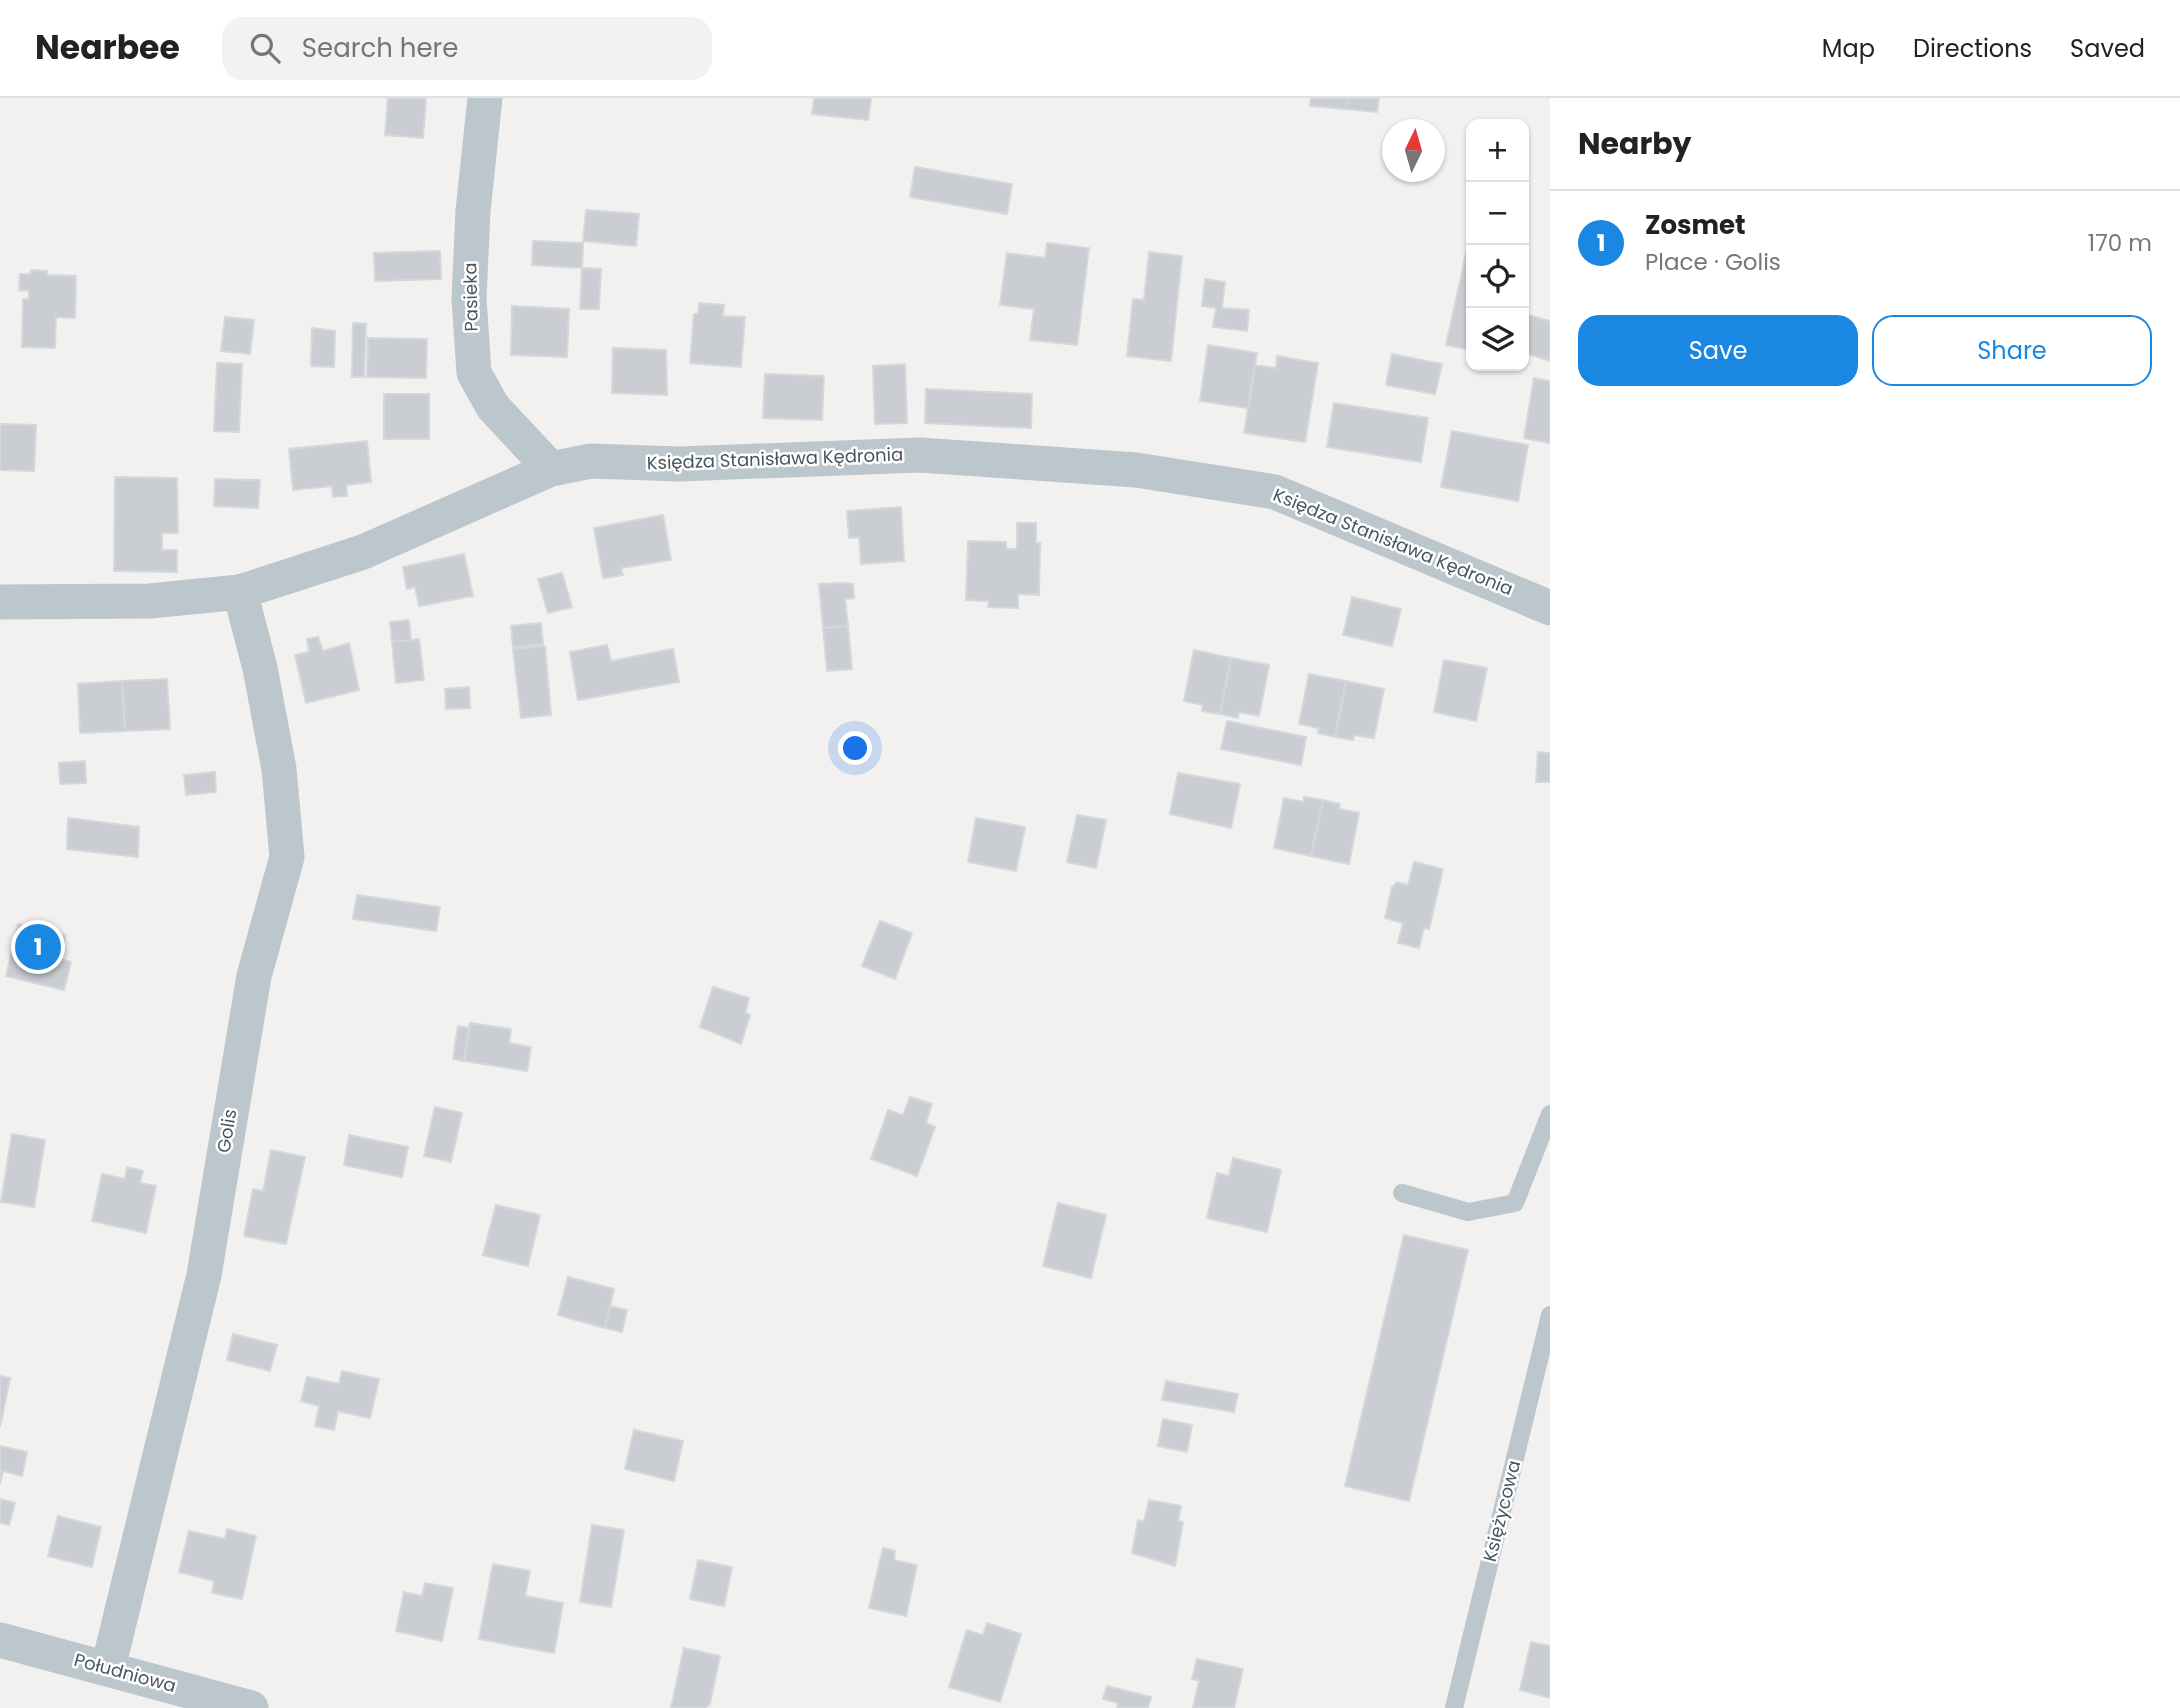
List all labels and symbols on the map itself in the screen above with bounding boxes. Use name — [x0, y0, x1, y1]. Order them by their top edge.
north arrow — [1382, 119, 1445, 182]
street label: Pasieka — [457, 262, 484, 332]
street label: Księdza Stanisława Kędronia — [646, 442, 904, 475]
street label: Księdza Stanisława Kędronia — [1270, 482, 1517, 601]
your location — [838, 731, 872, 765]
pin: 1 — [15, 921, 61, 973]
street label: Golis — [211, 1107, 242, 1154]
street label: Księżycowa — [1477, 1458, 1526, 1564]
street label: Południowa — [71, 1647, 179, 1698]

